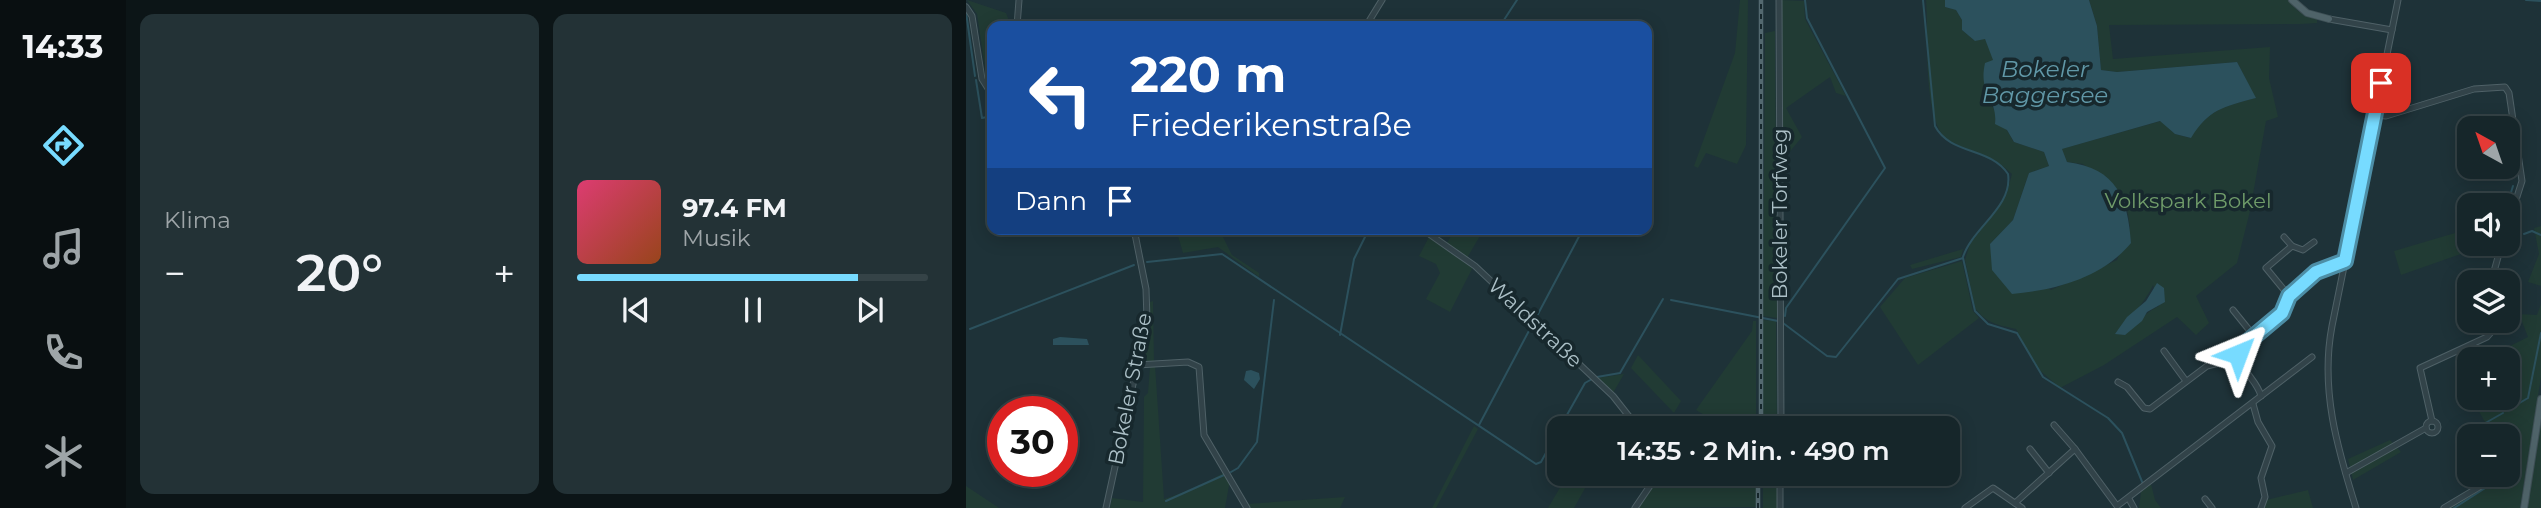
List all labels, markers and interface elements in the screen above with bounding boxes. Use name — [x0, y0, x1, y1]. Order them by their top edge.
text: 14:33 — [23, 27, 103, 66]
text: 220 m — [1130, 45, 1286, 104]
icon: left — [1015, 49, 1106, 140]
pin — [2351, 53, 2411, 113]
water label: Bokeler Baggersee — [1982, 55, 2108, 109]
icon: arrive — [2362, 64, 2400, 102]
text: Friederikenstraße — [1130, 105, 1412, 144]
north arrow — [2457, 116, 2520, 178]
map controls — [2457, 116, 2520, 487]
icon: directions — [39, 121, 88, 170]
street label: Bokeler Torfweg — [1767, 128, 1792, 300]
icon: arrive — [1101, 182, 1139, 220]
text: Dann — [1015, 185, 1087, 217]
park label: Volkspark Bokel — [2104, 188, 2272, 213]
text: 97.4 FM — [682, 192, 787, 224]
button: sound — [2457, 193, 2520, 256]
text: Klima — [164, 206, 231, 234]
icon: music — [39, 224, 88, 273]
text: Musik — [682, 224, 751, 252]
text: 20° — [296, 241, 383, 304]
text: − — [164, 250, 186, 297]
text: + — [493, 250, 515, 297]
button: layers — [2457, 270, 2520, 333]
street label: Waldstraße — [1483, 273, 1588, 373]
icon: previous — [617, 291, 655, 329]
icon: pause — [734, 291, 772, 329]
icon: next — [851, 291, 889, 329]
street label: Bokeler Straße — [1103, 311, 1156, 467]
position arrow — [2201, 317, 2275, 391]
icon: phone — [39, 328, 88, 377]
button: + — [2457, 347, 2520, 410]
speed limit sign: 30 — [987, 396, 1078, 487]
button: − — [2457, 424, 2520, 487]
icon: climate — [39, 432, 88, 481]
text: 14:35 · 2 Min. · 490 m — [1617, 435, 1890, 467]

